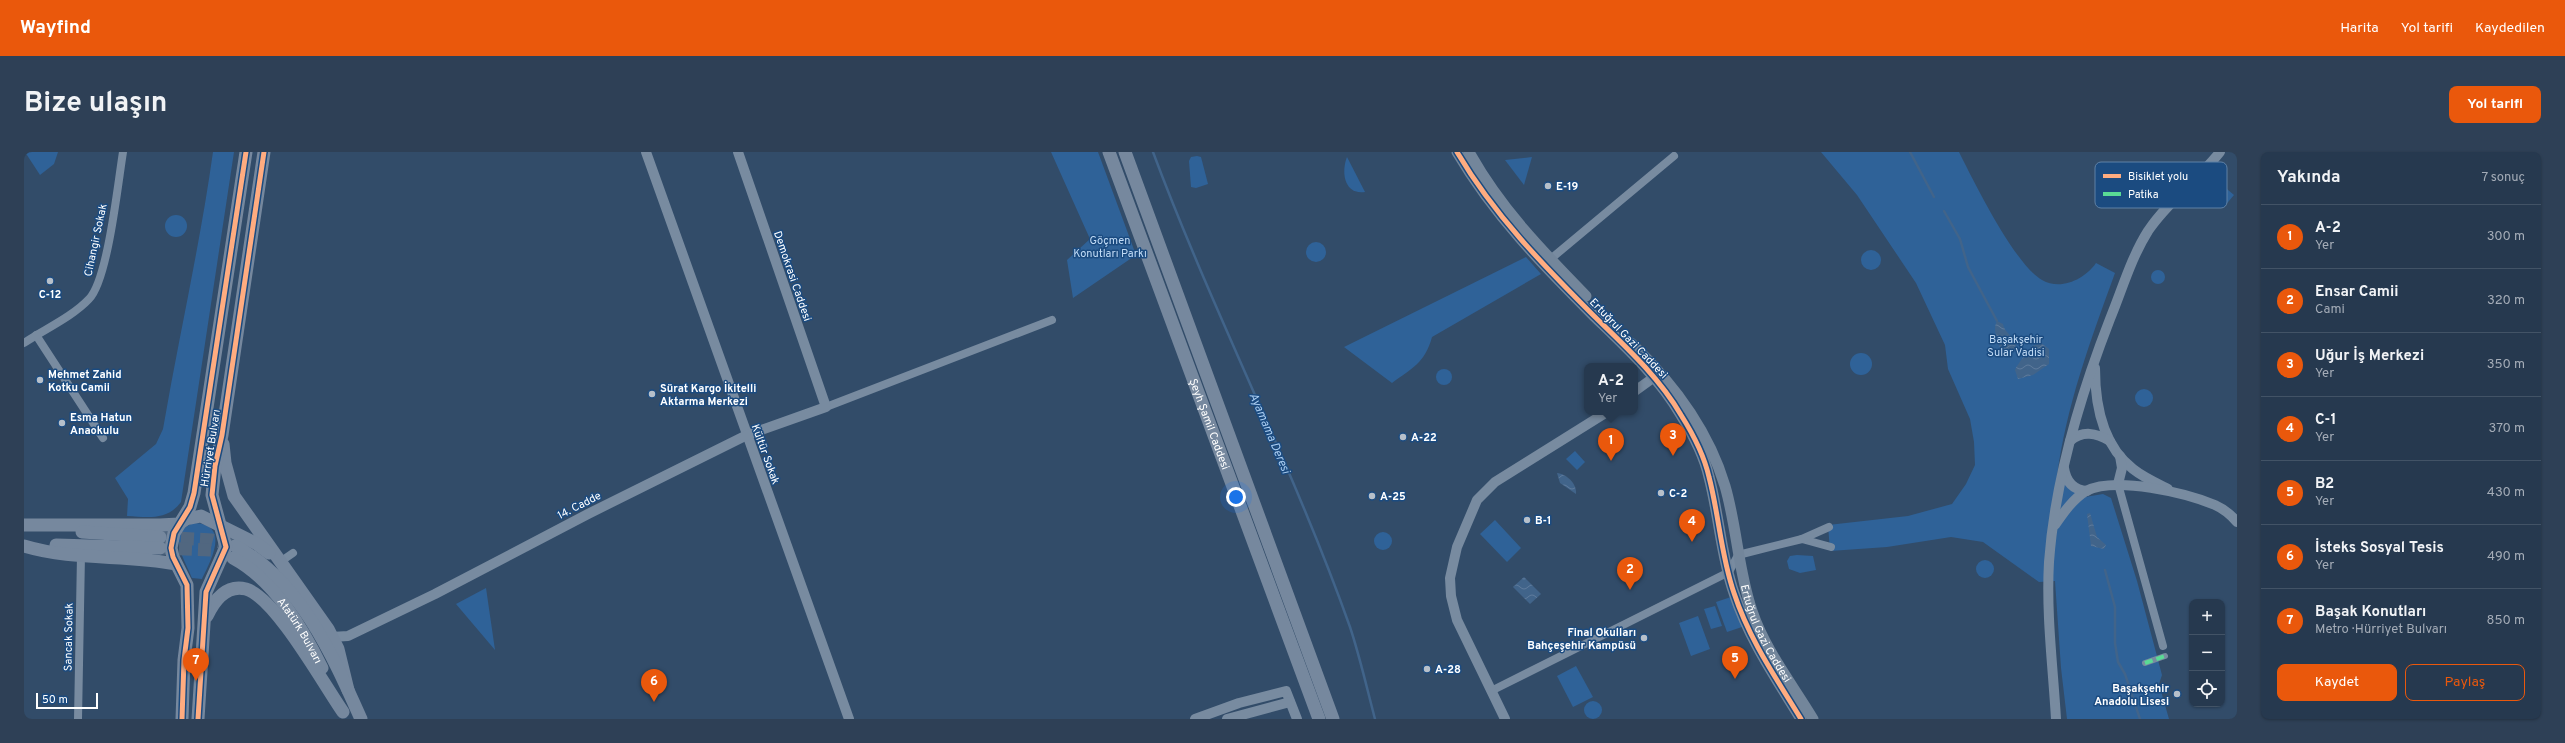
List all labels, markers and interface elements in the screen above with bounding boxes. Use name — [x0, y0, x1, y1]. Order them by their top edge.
text: Wayfind — [20, 16, 91, 40]
text: Harita — [2340, 20, 2379, 37]
text: Yol tarifi — [2401, 20, 2453, 37]
text: Kaydedilen — [2475, 20, 2545, 37]
text: Bize ulaşın — [24, 86, 167, 122]
button: Yol tarifi — [2449, 86, 2541, 123]
legend — [2095, 162, 2227, 208]
text: Yakında — [2277, 167, 2341, 189]
text: Bisiklet yolu — [2128, 170, 2188, 184]
text: 7 sonuç — [2481, 170, 2525, 186]
place label: E-19 — [1556, 180, 1579, 194]
marker: E-19 — [1543, 181, 1553, 191]
text: Patika — [2128, 188, 2159, 202]
street label: Cihangir Sokak — [81, 202, 111, 278]
text: A-2 — [2315, 219, 2341, 238]
street label: Demokrasi Caddesi — [770, 229, 814, 323]
text: 1 — [2287, 229, 2293, 245]
text: 300 m — [2487, 229, 2525, 245]
park label: Göçmen Konutları Parkı — [1073, 234, 1147, 261]
text: Yer — [2315, 238, 2334, 254]
marker: C-12 — [45, 276, 55, 286]
text: Ensar Camii — [2315, 283, 2399, 302]
place label: C-12 — [39, 288, 61, 302]
text: 2 — [2286, 293, 2294, 309]
text: 320 m — [2487, 293, 2525, 309]
street label: Ertuğrul Gazi Caddesi — [1586, 295, 1670, 382]
text: Cami — [2315, 302, 2345, 318]
park label: Başakşehir Sular Vadisi — [1987, 333, 2045, 360]
text: Uğur İş Merkezi — [2315, 347, 2424, 366]
text: 3 — [2286, 357, 2294, 373]
text: 350 m — [2487, 357, 2525, 373]
popup — [1584, 363, 1638, 415]
text: Yer — [2315, 366, 2334, 382]
place label: Mehmet Zahid Kotku Camii — [48, 368, 122, 395]
text: A-2 — [1598, 372, 1624, 391]
marker: Mehmet Zahid Kotku Camii — [35, 375, 45, 385]
street label: Şeyh Şamil Caddesi — [1186, 377, 1232, 472]
place label: Sürat Kargo İkitelli Aktarma Merkezi — [660, 381, 756, 409]
marker: Sürat Kargo İkitelli Aktarma Merkezi — [647, 389, 657, 399]
water label: Ayamama Deresi — [1245, 390, 1294, 477]
text: Yer — [1598, 391, 1617, 407]
street label: Hürriyet Bulvarı — [198, 408, 224, 488]
place label: Esma Hatun Anaokulu — [70, 411, 132, 438]
text: C-1 — [2315, 411, 2337, 430]
marker: Esma Hatun Anaokulu — [57, 418, 67, 428]
text: 4 — [2286, 421, 2294, 437]
text: 370 m — [2488, 421, 2525, 437]
street label: Kültür Sokak — [748, 422, 783, 487]
pin: 3 — [1660, 423, 1686, 456]
pin: 1 — [1598, 428, 1624, 461]
text: Yer — [2315, 430, 2334, 446]
place label: A-22 — [1411, 431, 1437, 445]
marker: A-22 — [1398, 432, 1408, 442]
text: B2 — [2315, 475, 2334, 494]
text: 5 — [2286, 485, 2294, 501]
text: 430 m — [2487, 485, 2525, 501]
your location — [1226, 487, 1246, 507]
place label: C-2 — [1669, 487, 1687, 501]
marker: C-2 — [1656, 488, 1666, 498]
street label: 14. Cadde — [555, 489, 604, 523]
place label: A-25 — [1380, 490, 1406, 504]
marker: A-25 — [1367, 491, 1377, 501]
text: Yer — [2315, 494, 2334, 510]
pin: 4 — [1679, 509, 1705, 542]
place label: B-1 — [1535, 514, 1552, 528]
marker: B-1 — [1522, 515, 1532, 525]
text: İsteks Sosyal Tesis — [2315, 539, 2444, 558]
text: 6 — [2286, 549, 2294, 565]
text: 490 m — [2487, 549, 2525, 565]
pin: 2 — [1617, 557, 1643, 590]
text: Yer — [2315, 558, 2334, 574]
street label: Ertuğrul Gazi Caddesi — [1737, 583, 1794, 685]
street label: Atatürk Bulvarı — [274, 595, 325, 666]
map controls — [2189, 599, 2225, 707]
button: + — [2189, 599, 2225, 635]
street label: Sancak Sokak — [61, 603, 77, 671]
text: Başak Konutları — [2315, 603, 2426, 622]
text: 7 — [2287, 613, 2293, 629]
text: 850 m — [2487, 613, 2525, 629]
text: Metro · Hürriyet Bulvarı — [2315, 622, 2447, 638]
place label: Final Okulları Bahçeşehir Kampüsü — [1527, 626, 1636, 653]
marker: Final Okulları Bahçeşehir Kampüsü — [1639, 633, 1649, 643]
button: − — [2189, 635, 2225, 671]
pin: 5 — [1722, 646, 1748, 679]
pin: 7 — [183, 648, 209, 681]
place label: A-28 — [1435, 663, 1461, 677]
marker: A-28 — [1422, 664, 1432, 674]
button: Kaydet — [2277, 664, 2397, 701]
button: Paylaş — [2405, 664, 2525, 701]
pin: 6 — [641, 669, 667, 702]
button: locate — [2189, 671, 2225, 707]
place label: Başakşehir Anadolu Lisesi — [2094, 682, 2169, 709]
marker: Başakşehir Anadolu Lisesi — [2172, 689, 2182, 699]
scale bar — [36, 691, 98, 710]
text: 50 m — [42, 693, 68, 707]

